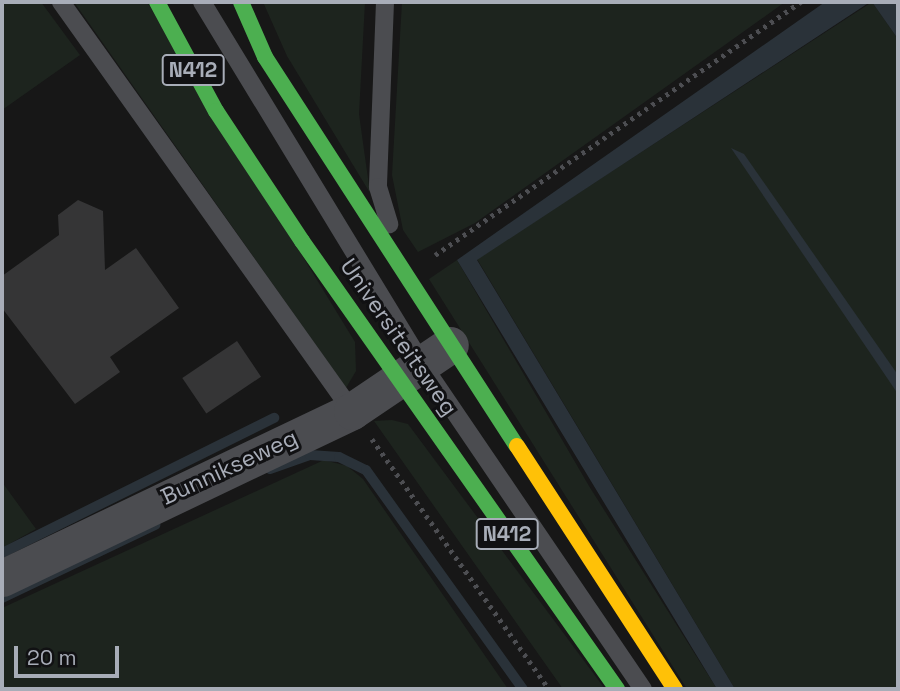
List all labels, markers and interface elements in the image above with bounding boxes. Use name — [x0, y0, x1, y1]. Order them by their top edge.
road number: N412 — [162, 52, 224, 88]
street label: Universiteitsweg — [335, 253, 463, 421]
street label: Bunnikseweg — [156, 423, 302, 511]
road number: N412 — [476, 516, 538, 552]
scale bar — [18, 632, 122, 676]
text: 20 m — [27, 644, 77, 671]

